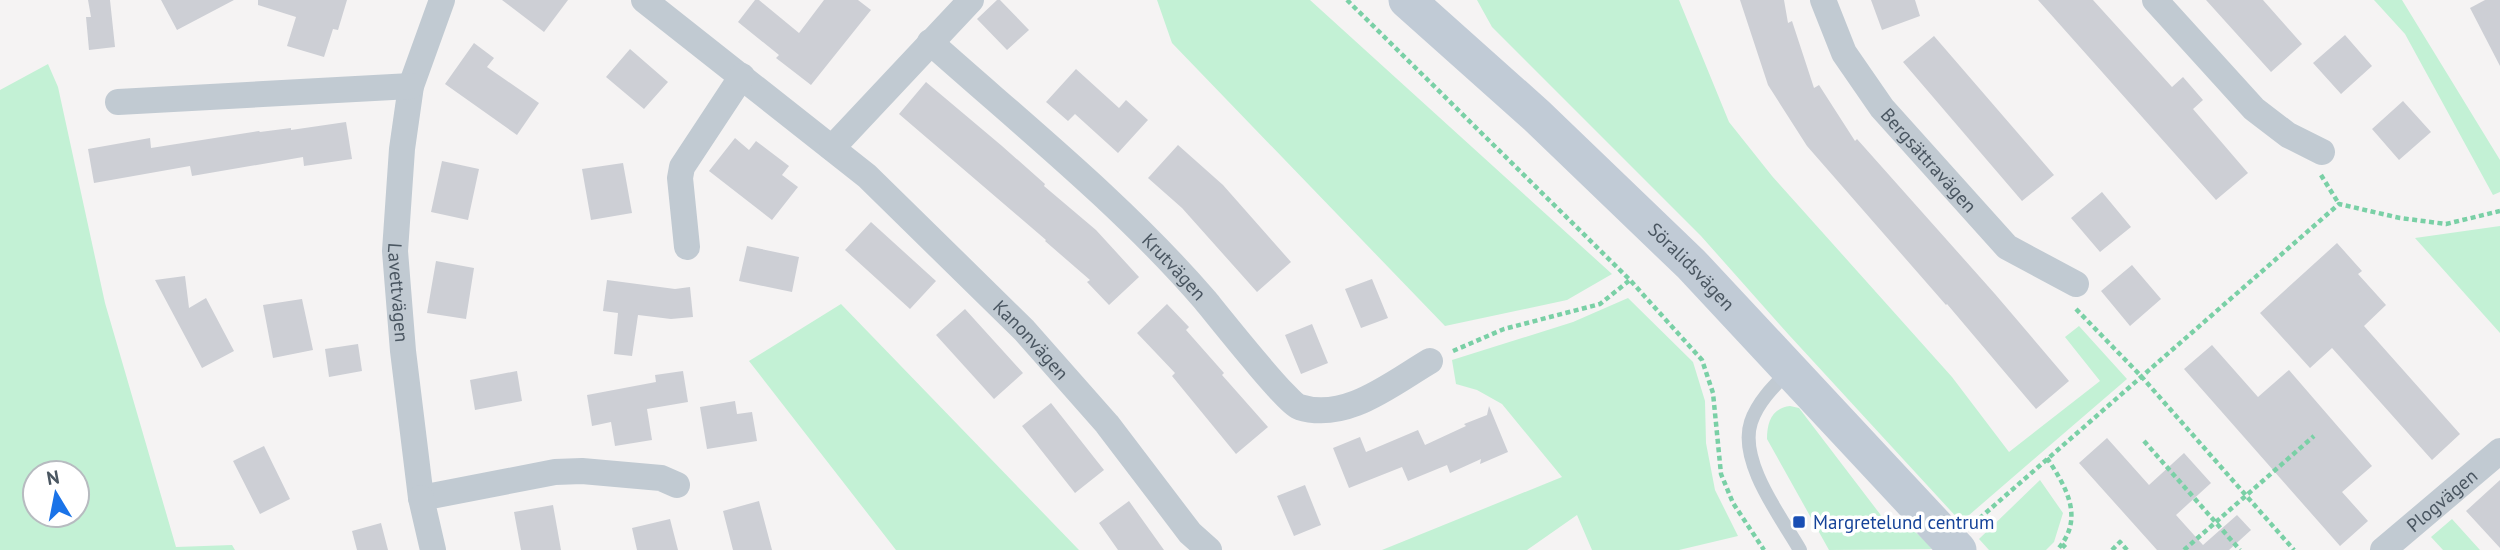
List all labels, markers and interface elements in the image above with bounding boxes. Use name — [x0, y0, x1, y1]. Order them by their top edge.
street label: Bergsättravägen — [1876, 103, 1982, 217]
street label: Söralidsvägen — [1643, 217, 1740, 315]
street label: Krutvägen — [1137, 228, 1212, 305]
street label: Lavettvägen — [383, 242, 414, 343]
street label: Kanonvägen — [988, 295, 1074, 385]
north arrow — [21, 459, 91, 529]
text: N — [45, 464, 61, 490]
street label: Plogvägen — [2401, 464, 2482, 537]
place label: Margretelund centrum — [1813, 510, 1994, 534]
marker: Margretelund centrum — [1791, 514, 1807, 530]

